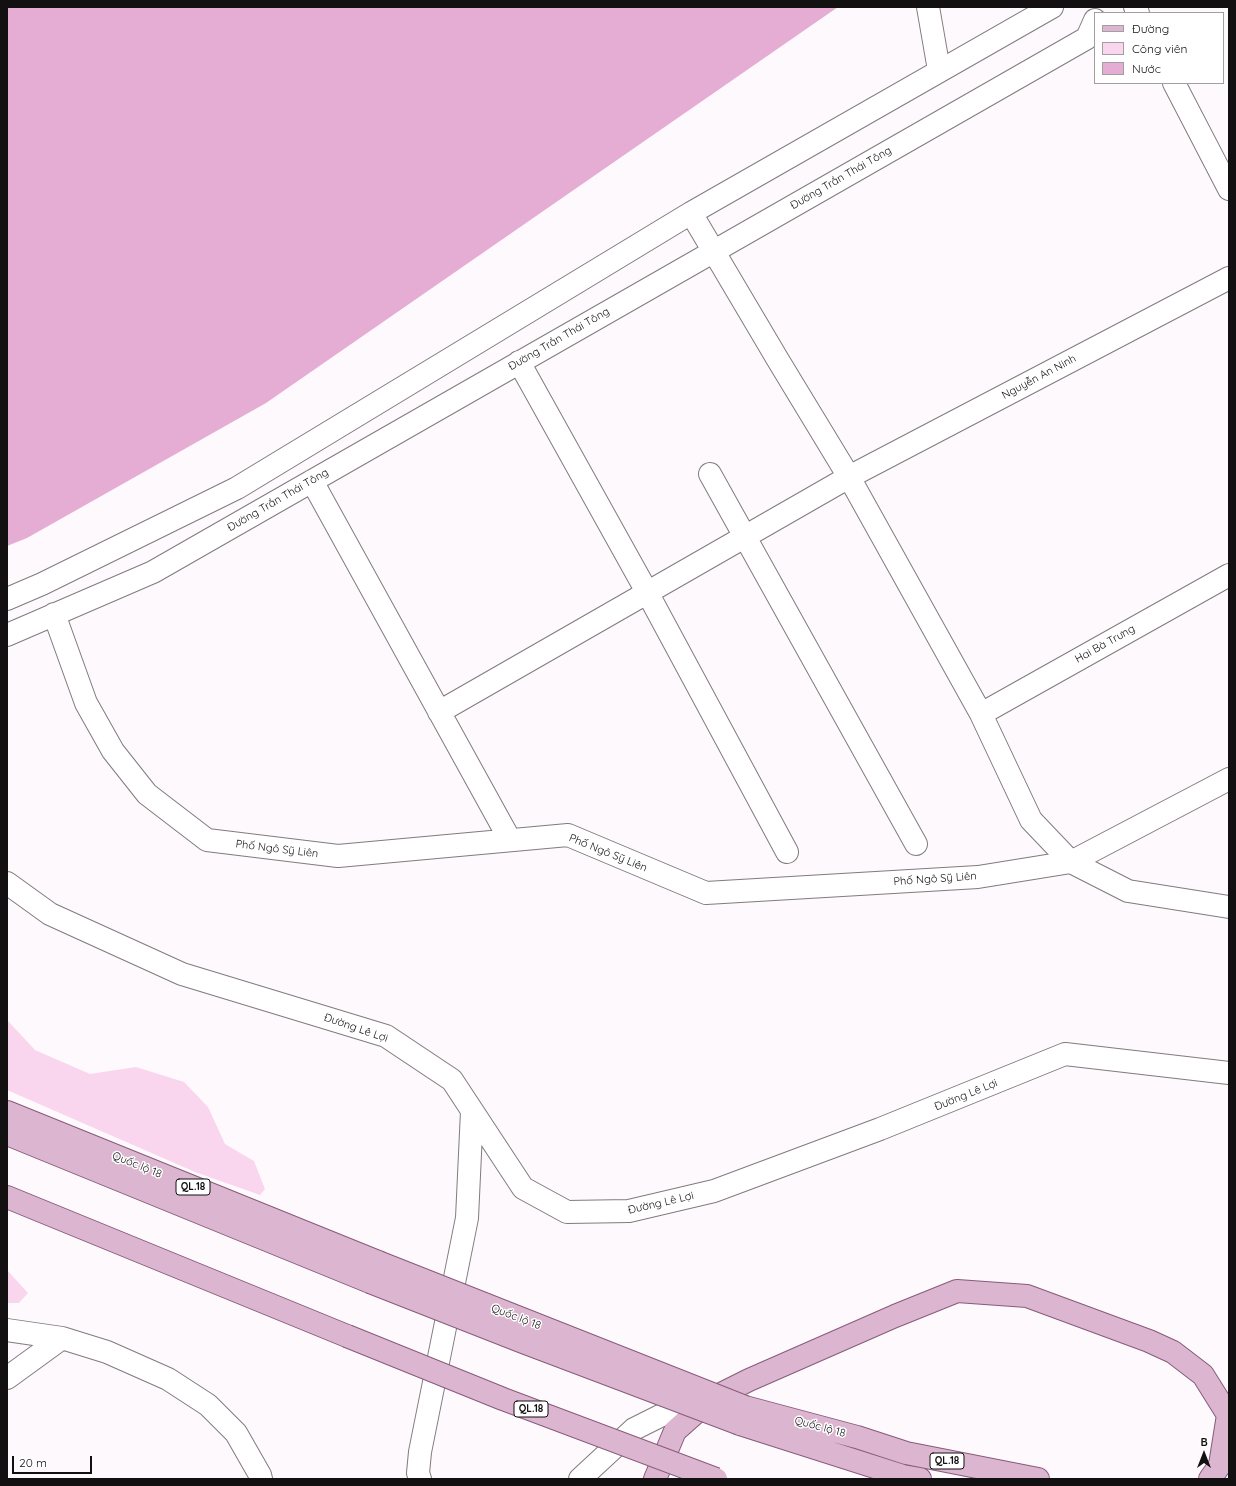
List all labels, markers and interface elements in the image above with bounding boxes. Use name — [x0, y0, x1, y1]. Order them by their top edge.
legend — [1094, 12, 1224, 84]
text: Đường — [1132, 21, 1169, 36]
text: Công viên — [1132, 41, 1187, 56]
text: Nước — [1132, 61, 1161, 76]
street label: Đường Trần Thái Tông — [788, 144, 894, 212]
street label: Đường Trần Thái Tông — [506, 305, 612, 373]
street label: Nguyễn An Ninh — [1000, 352, 1078, 402]
street label: Đường Trần Thái Tông — [225, 466, 331, 534]
street label: Hai Bà Trưng — [1073, 622, 1137, 666]
street label: Phố Ngô Sỹ Liên — [567, 831, 649, 875]
street label: Phố Ngô Sỹ Liên — [235, 837, 319, 861]
street label: Phố Ngô Sỹ Liên — [893, 870, 977, 888]
street label: Đường Lê Lợi — [322, 1011, 390, 1045]
street label: Đường Lê Lợi — [932, 1076, 1000, 1114]
street label: Quốc lộ 18 — [110, 1149, 164, 1181]
road number: QL.18 — [176, 1179, 210, 1195]
street label: Đường Lê Lợi — [627, 1189, 695, 1217]
street label: Quốc lộ 18 — [489, 1301, 543, 1333]
road number: QL.18 — [514, 1401, 548, 1417]
street label: Quốc lộ 18 — [793, 1414, 847, 1440]
north arrow — [1184, 1434, 1224, 1474]
text: B — [1200, 1435, 1208, 1449]
scale bar — [14, 1448, 94, 1474]
road number: QL.18 — [930, 1453, 964, 1469]
text: 20 m — [19, 1455, 47, 1470]

